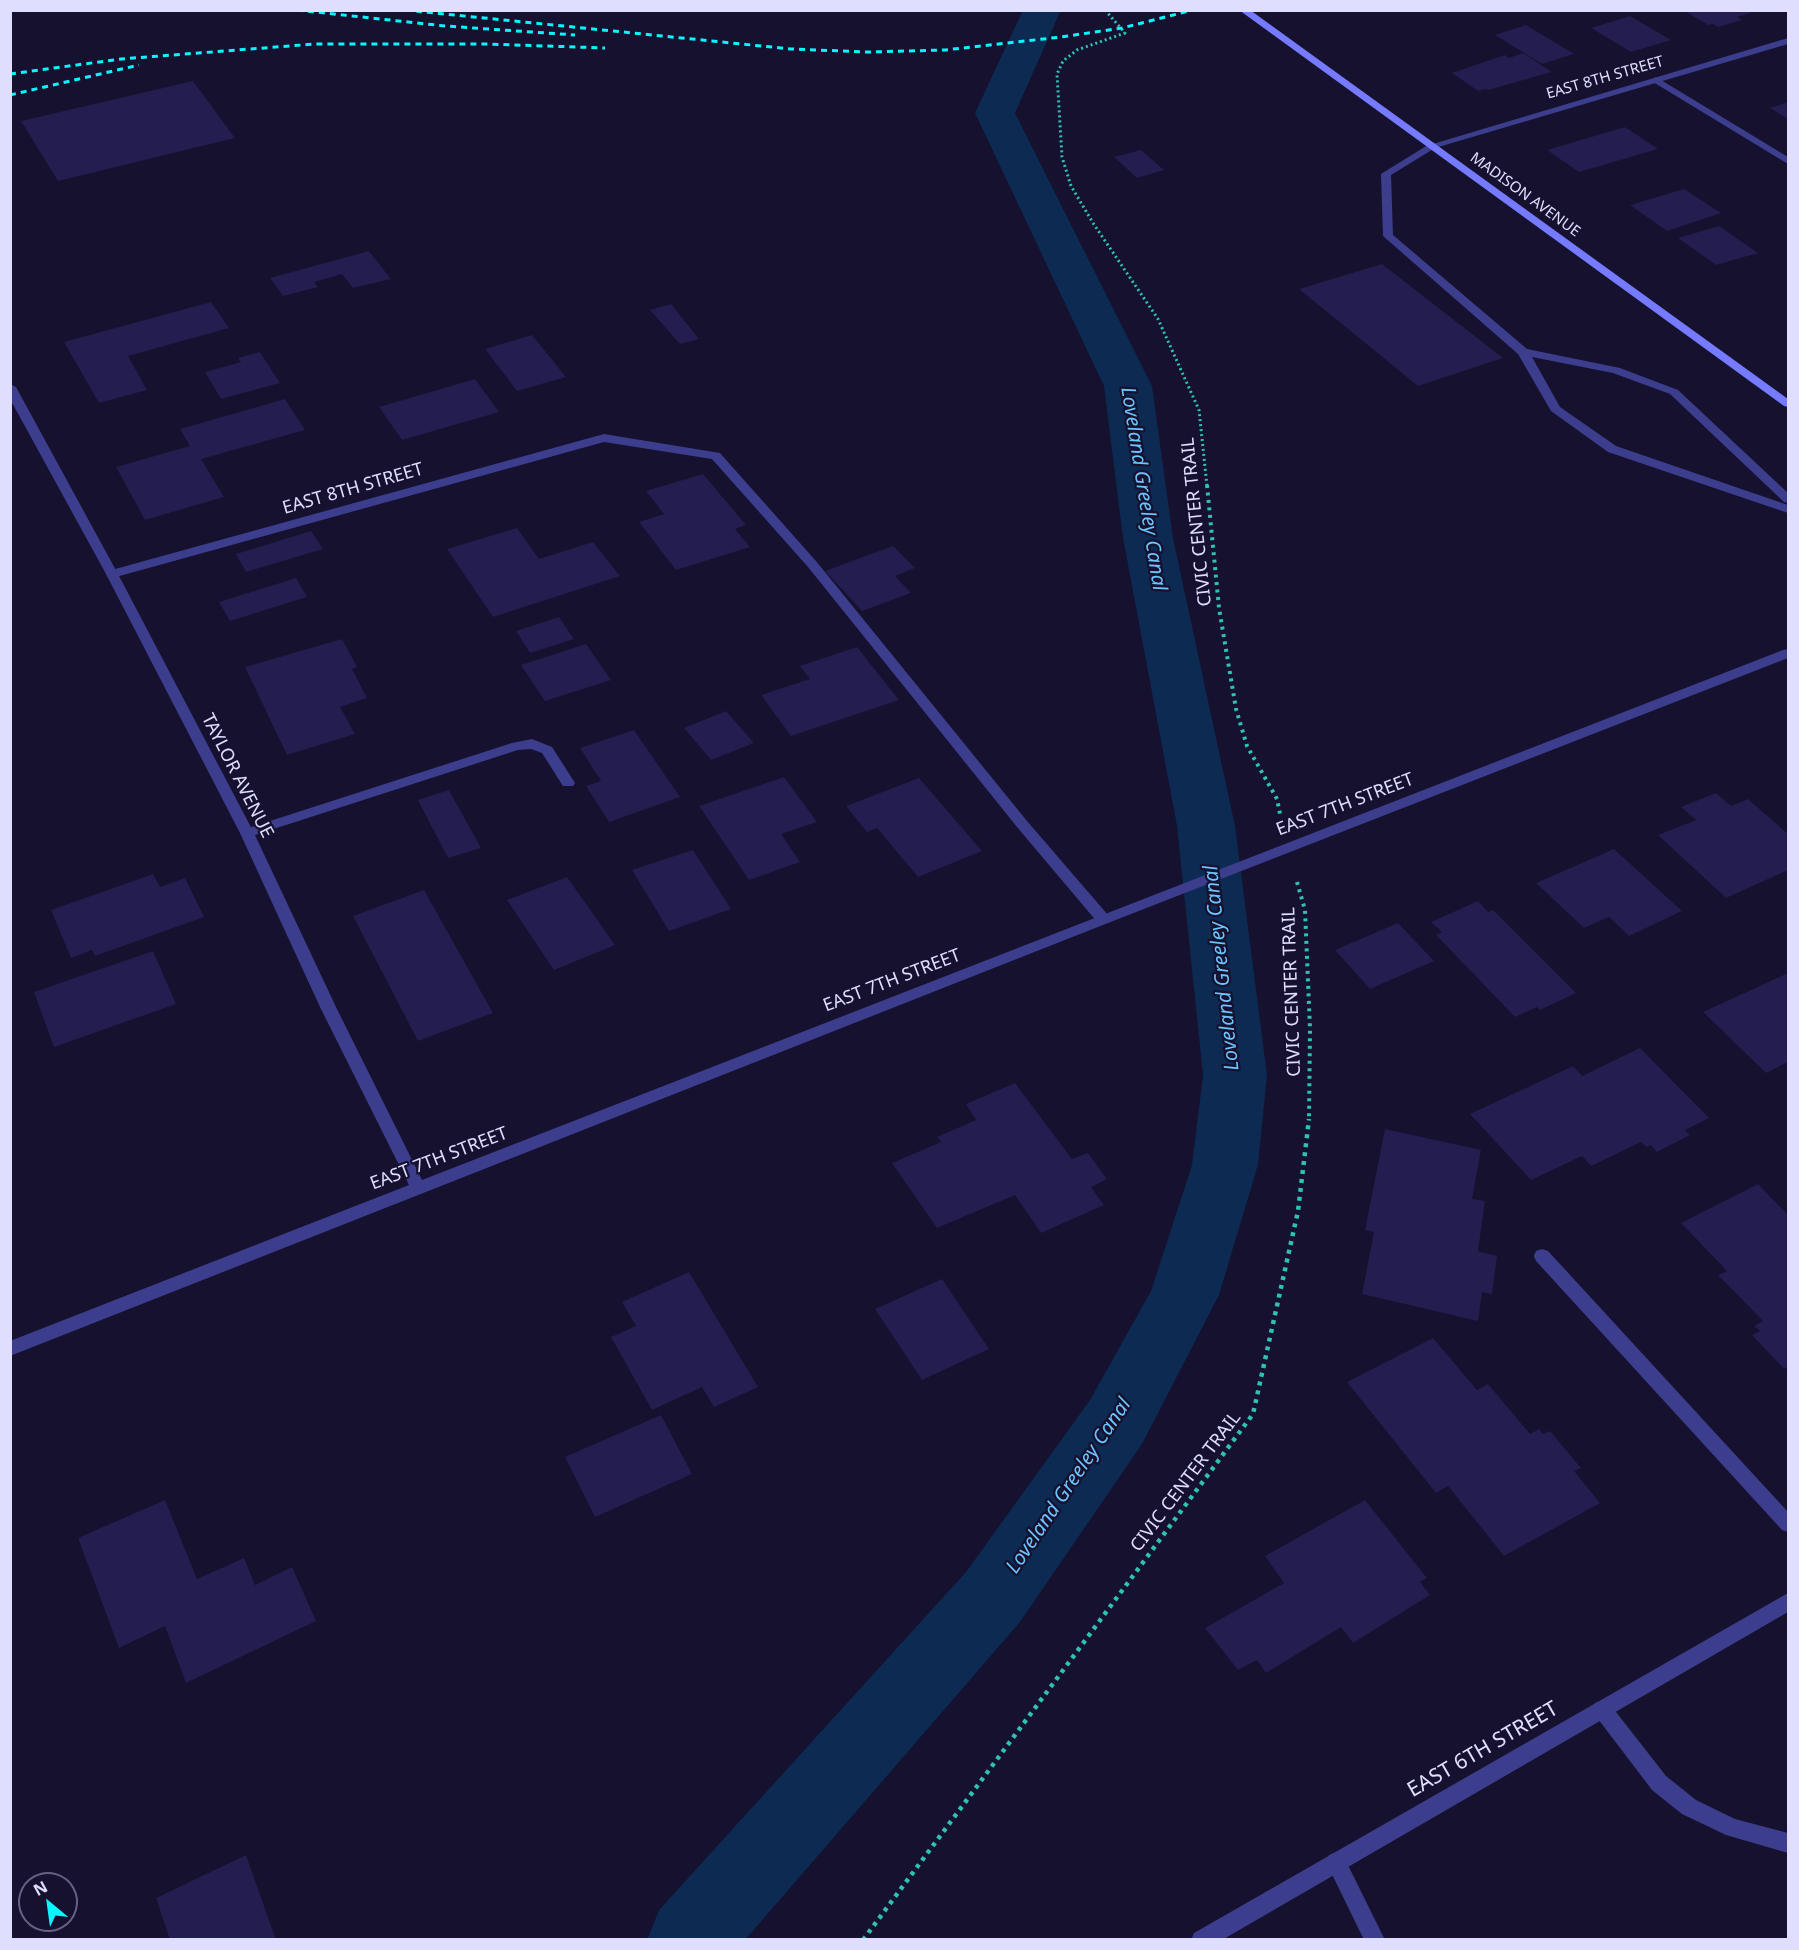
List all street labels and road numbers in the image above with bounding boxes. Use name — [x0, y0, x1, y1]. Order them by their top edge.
street label: EAST 8TH STREET — [1544, 53, 1666, 103]
street label: MADISON AVENUE — [1467, 149, 1583, 241]
street label: CIVIC CENTER TRAIL — [1177, 437, 1217, 607]
street label: EAST 8TH STREET — [280, 459, 426, 519]
street label: TAYLOR AVENUE — [196, 710, 278, 842]
street label: EAST 7TH STREET — [1273, 769, 1417, 841]
street label: CIVIC CENTER TRAIL — [1278, 907, 1306, 1077]
street label: EAST 7TH STREET — [820, 945, 964, 1017]
street label: EAST 7TH STREET — [367, 1123, 511, 1195]
street label: CIVIC CENTER TRAIL — [1126, 1408, 1246, 1556]
street label: EAST 6TH STREET — [1403, 1697, 1563, 1803]

